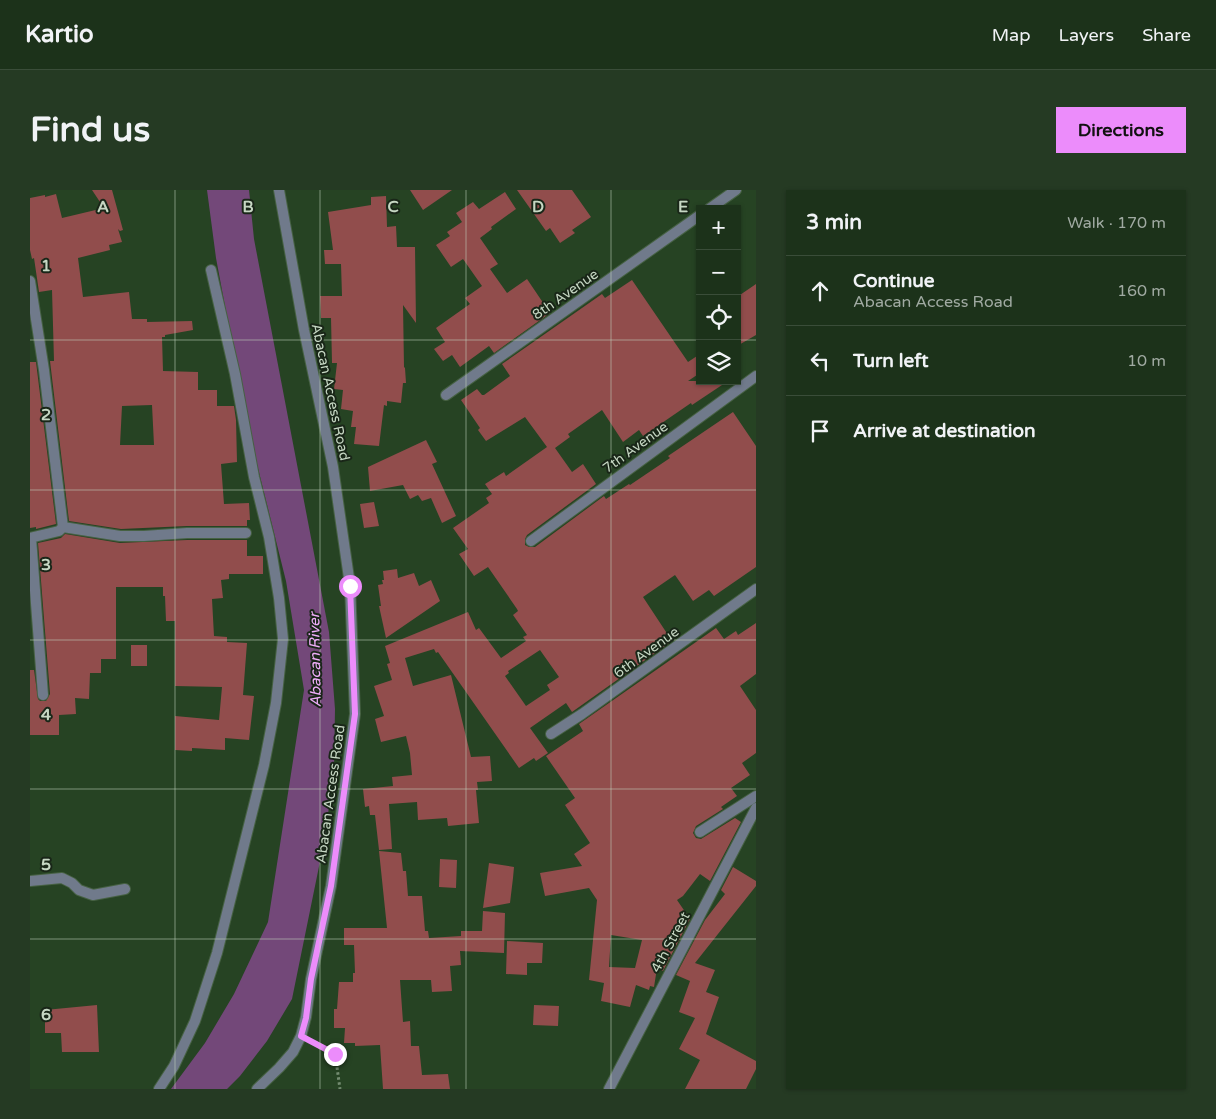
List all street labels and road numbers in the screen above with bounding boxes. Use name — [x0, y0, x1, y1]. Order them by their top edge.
street label: 8th Avenue — [529, 265, 602, 323]
street label: Abacan Access Road — [308, 322, 353, 462]
street label: 7th Avenue — [599, 418, 671, 477]
street label: 6th Avenue — [610, 623, 682, 682]
street label: Abacan Access Road — [312, 724, 349, 864]
street label: 4th Street — [647, 908, 694, 976]

